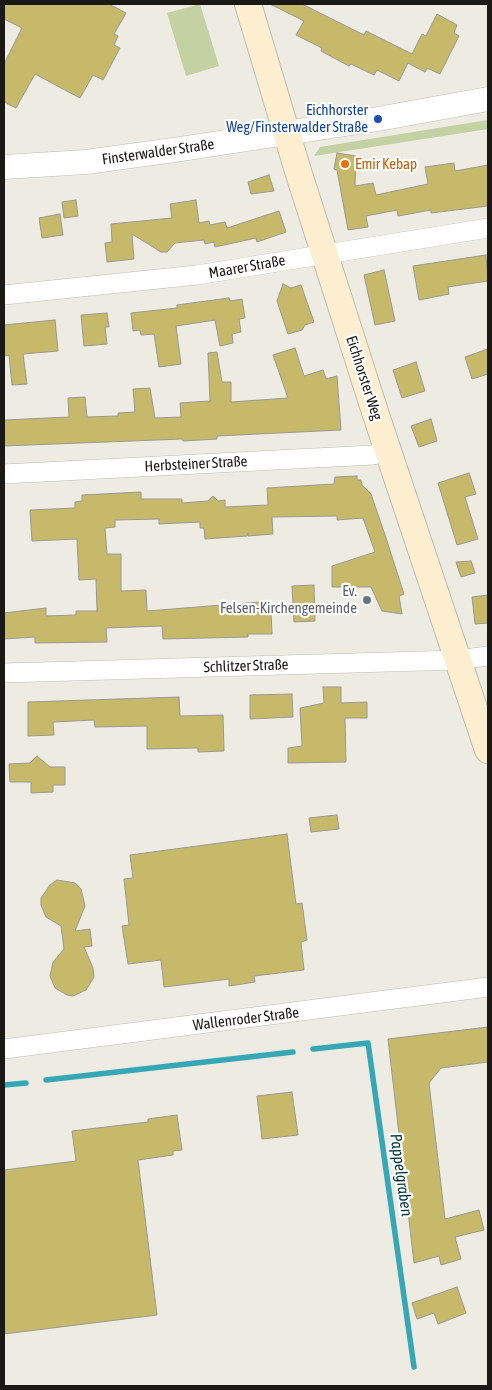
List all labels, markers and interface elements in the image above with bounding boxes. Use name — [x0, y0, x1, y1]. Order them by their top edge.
place label: Eichhorster Weg/Finsterwalder Straße — [226, 101, 368, 136]
marker: Eichhorster Weg/Finsterwalder Straße — [372, 113, 384, 125]
street label: Finsterwalder Straße — [101, 135, 215, 169]
place label: Emir Kebap — [355, 155, 417, 173]
marker: Emir Kebap — [339, 158, 351, 170]
street label: Maarer Straße — [207, 251, 287, 283]
street label: Eichhorster Weg — [342, 333, 386, 423]
street label: Herbsteiner Straße — [144, 452, 248, 476]
place label: Ev. Felsen-Kirchengemeinde — [220, 582, 357, 617]
marker: Ev. Felsen-Kirchengemeinde — [361, 594, 373, 606]
street label: Schlitzer Straße — [203, 656, 289, 676]
street label: Wallenroder Straße — [192, 1004, 300, 1034]
water label: Pappelgraben — [386, 1132, 416, 1218]

